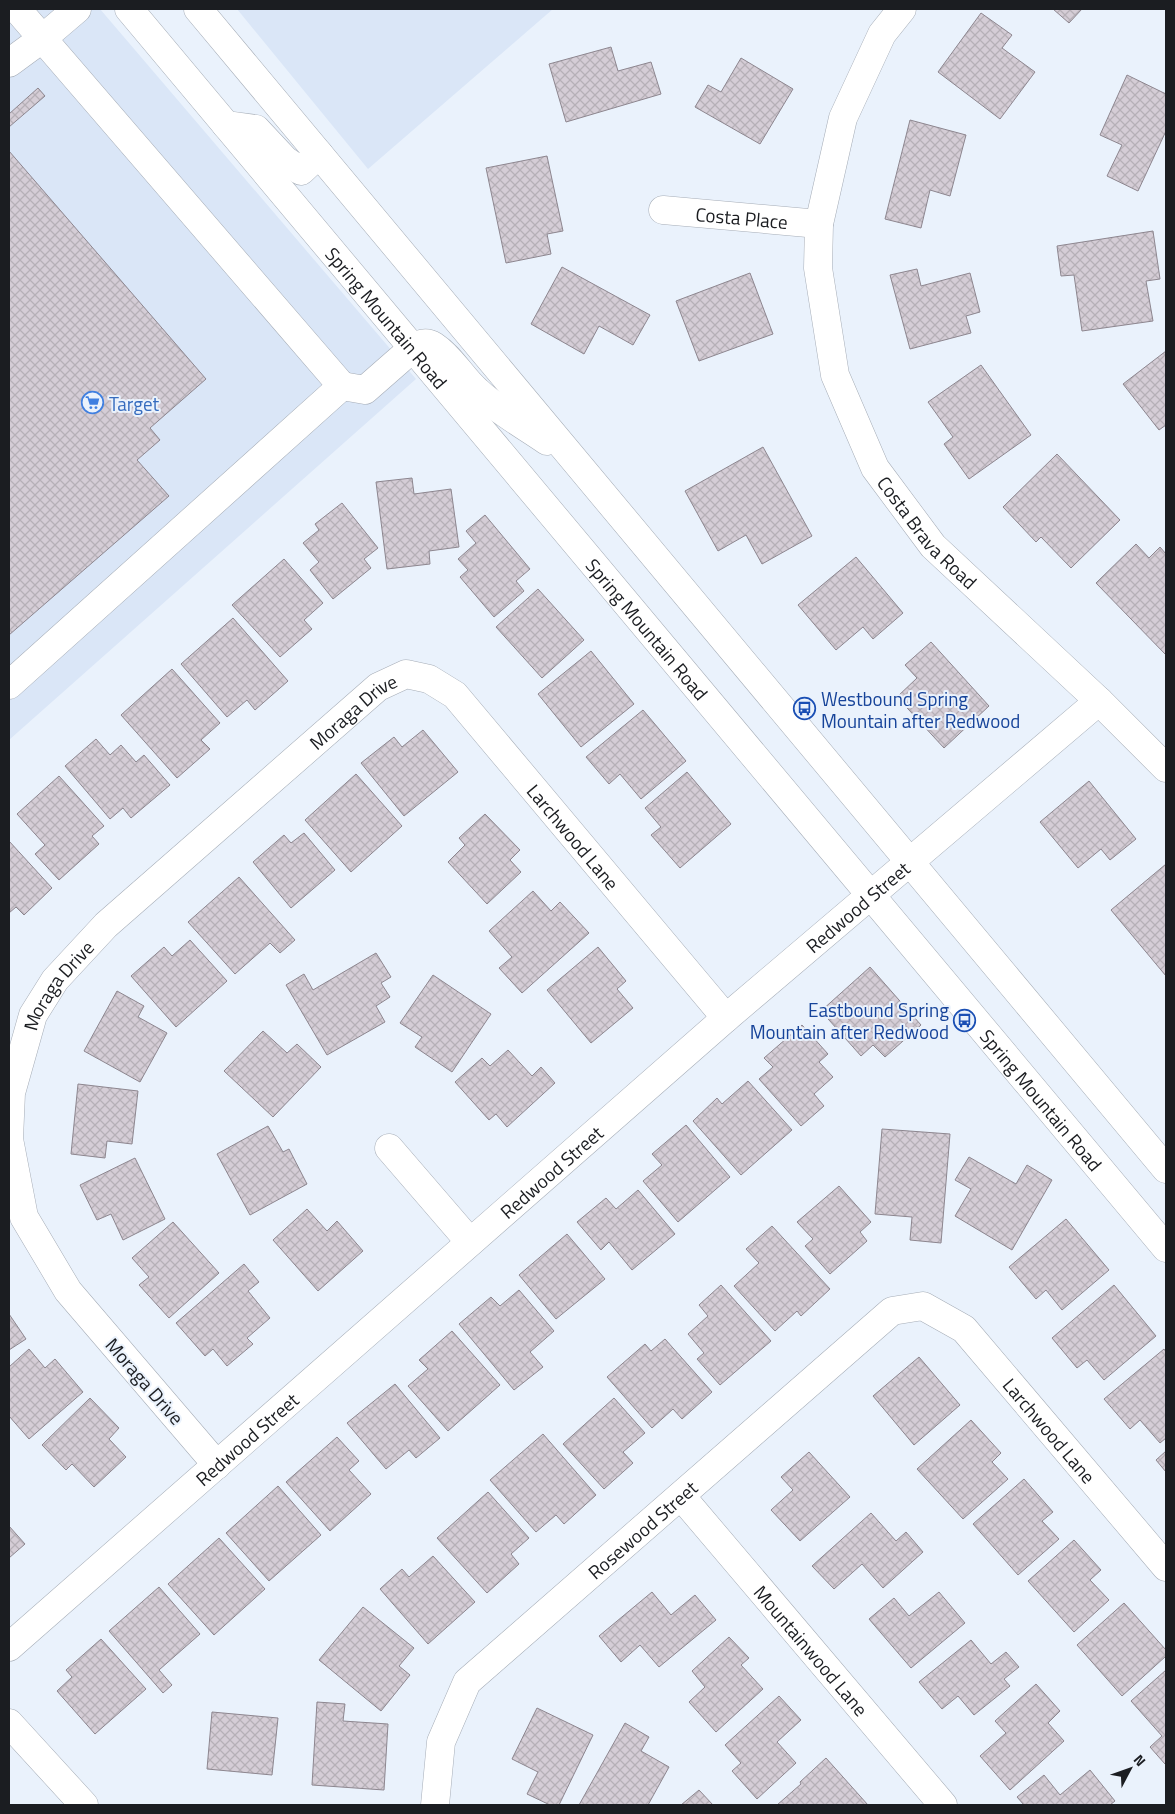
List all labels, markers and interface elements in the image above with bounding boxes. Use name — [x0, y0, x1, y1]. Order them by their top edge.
street label: Costa Place — [694, 198, 789, 236]
street label: Spring Mountain Road — [319, 240, 455, 395]
place label: Target — [109, 389, 160, 418]
supermarket icon: Target — [81, 391, 105, 415]
street label: Costa Brava Road — [871, 469, 984, 595]
street label: Spring Mountain Road — [580, 551, 716, 706]
street label: Moraga Drive — [302, 666, 401, 756]
place label: Westbound Spring Mountain after Redwood — [821, 684, 1020, 735]
bus stop icon: Westbound Spring Mountain after Redwood — [793, 697, 817, 721]
street label: Larchwood Lane — [521, 777, 627, 896]
street label: Redwood Street — [799, 853, 916, 959]
street label: Moraga Drive — [15, 933, 100, 1034]
place label: Eastbound Spring Mountain after Redwood — [750, 995, 949, 1046]
bus stop icon: Eastbound Spring Mountain after Redwood — [953, 1008, 977, 1032]
street label: Spring Mountain Road — [974, 1022, 1110, 1177]
street label: Redwood Street — [493, 1118, 609, 1225]
street label: Moraga Drive — [99, 1331, 191, 1431]
street label: Larchwood Lane — [997, 1371, 1103, 1489]
street label: Redwood Street — [189, 1385, 305, 1492]
street label: Rosewood Street — [581, 1473, 704, 1585]
street label: Mountainwood Lane — [748, 1578, 876, 1722]
north arrow — [1105, 1744, 1155, 1794]
text: N — [1129, 1750, 1151, 1771]

